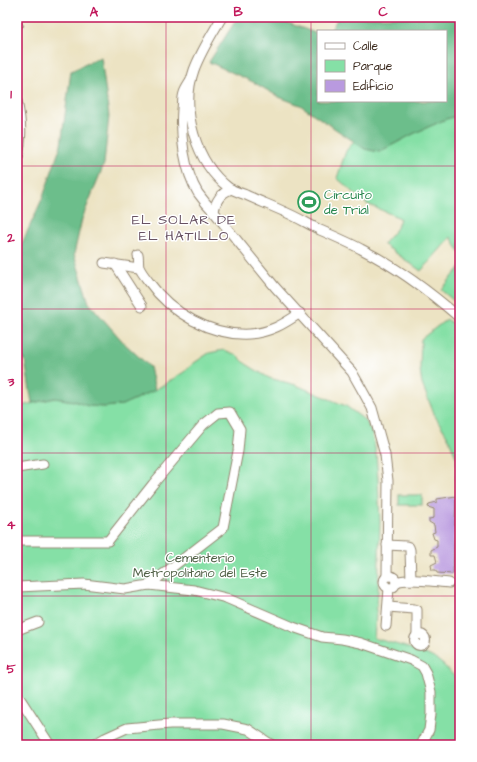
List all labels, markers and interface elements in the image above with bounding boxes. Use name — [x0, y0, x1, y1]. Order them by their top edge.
text: A — [90, 3, 99, 21]
text: B — [233, 3, 243, 21]
text: C — [378, 3, 388, 21]
legend — [317, 30, 447, 102]
text: Calle — [353, 38, 378, 55]
text: Parque — [353, 58, 393, 75]
text: Edificio — [353, 78, 393, 95]
text: 1 — [10, 85, 12, 103]
place label: Circuito de Trial — [324, 186, 372, 219]
sports icon: Circuito de Trial — [296, 189, 322, 215]
district label: EL SOLAR DE EL HATILLO — [132, 210, 236, 246]
text: 2 — [6, 229, 15, 247]
text: 3 — [7, 373, 15, 391]
text: 4 — [7, 516, 16, 534]
park label: Cementerio Metropolitano del Este — [133, 549, 267, 582]
text: 5 — [6, 660, 16, 678]

